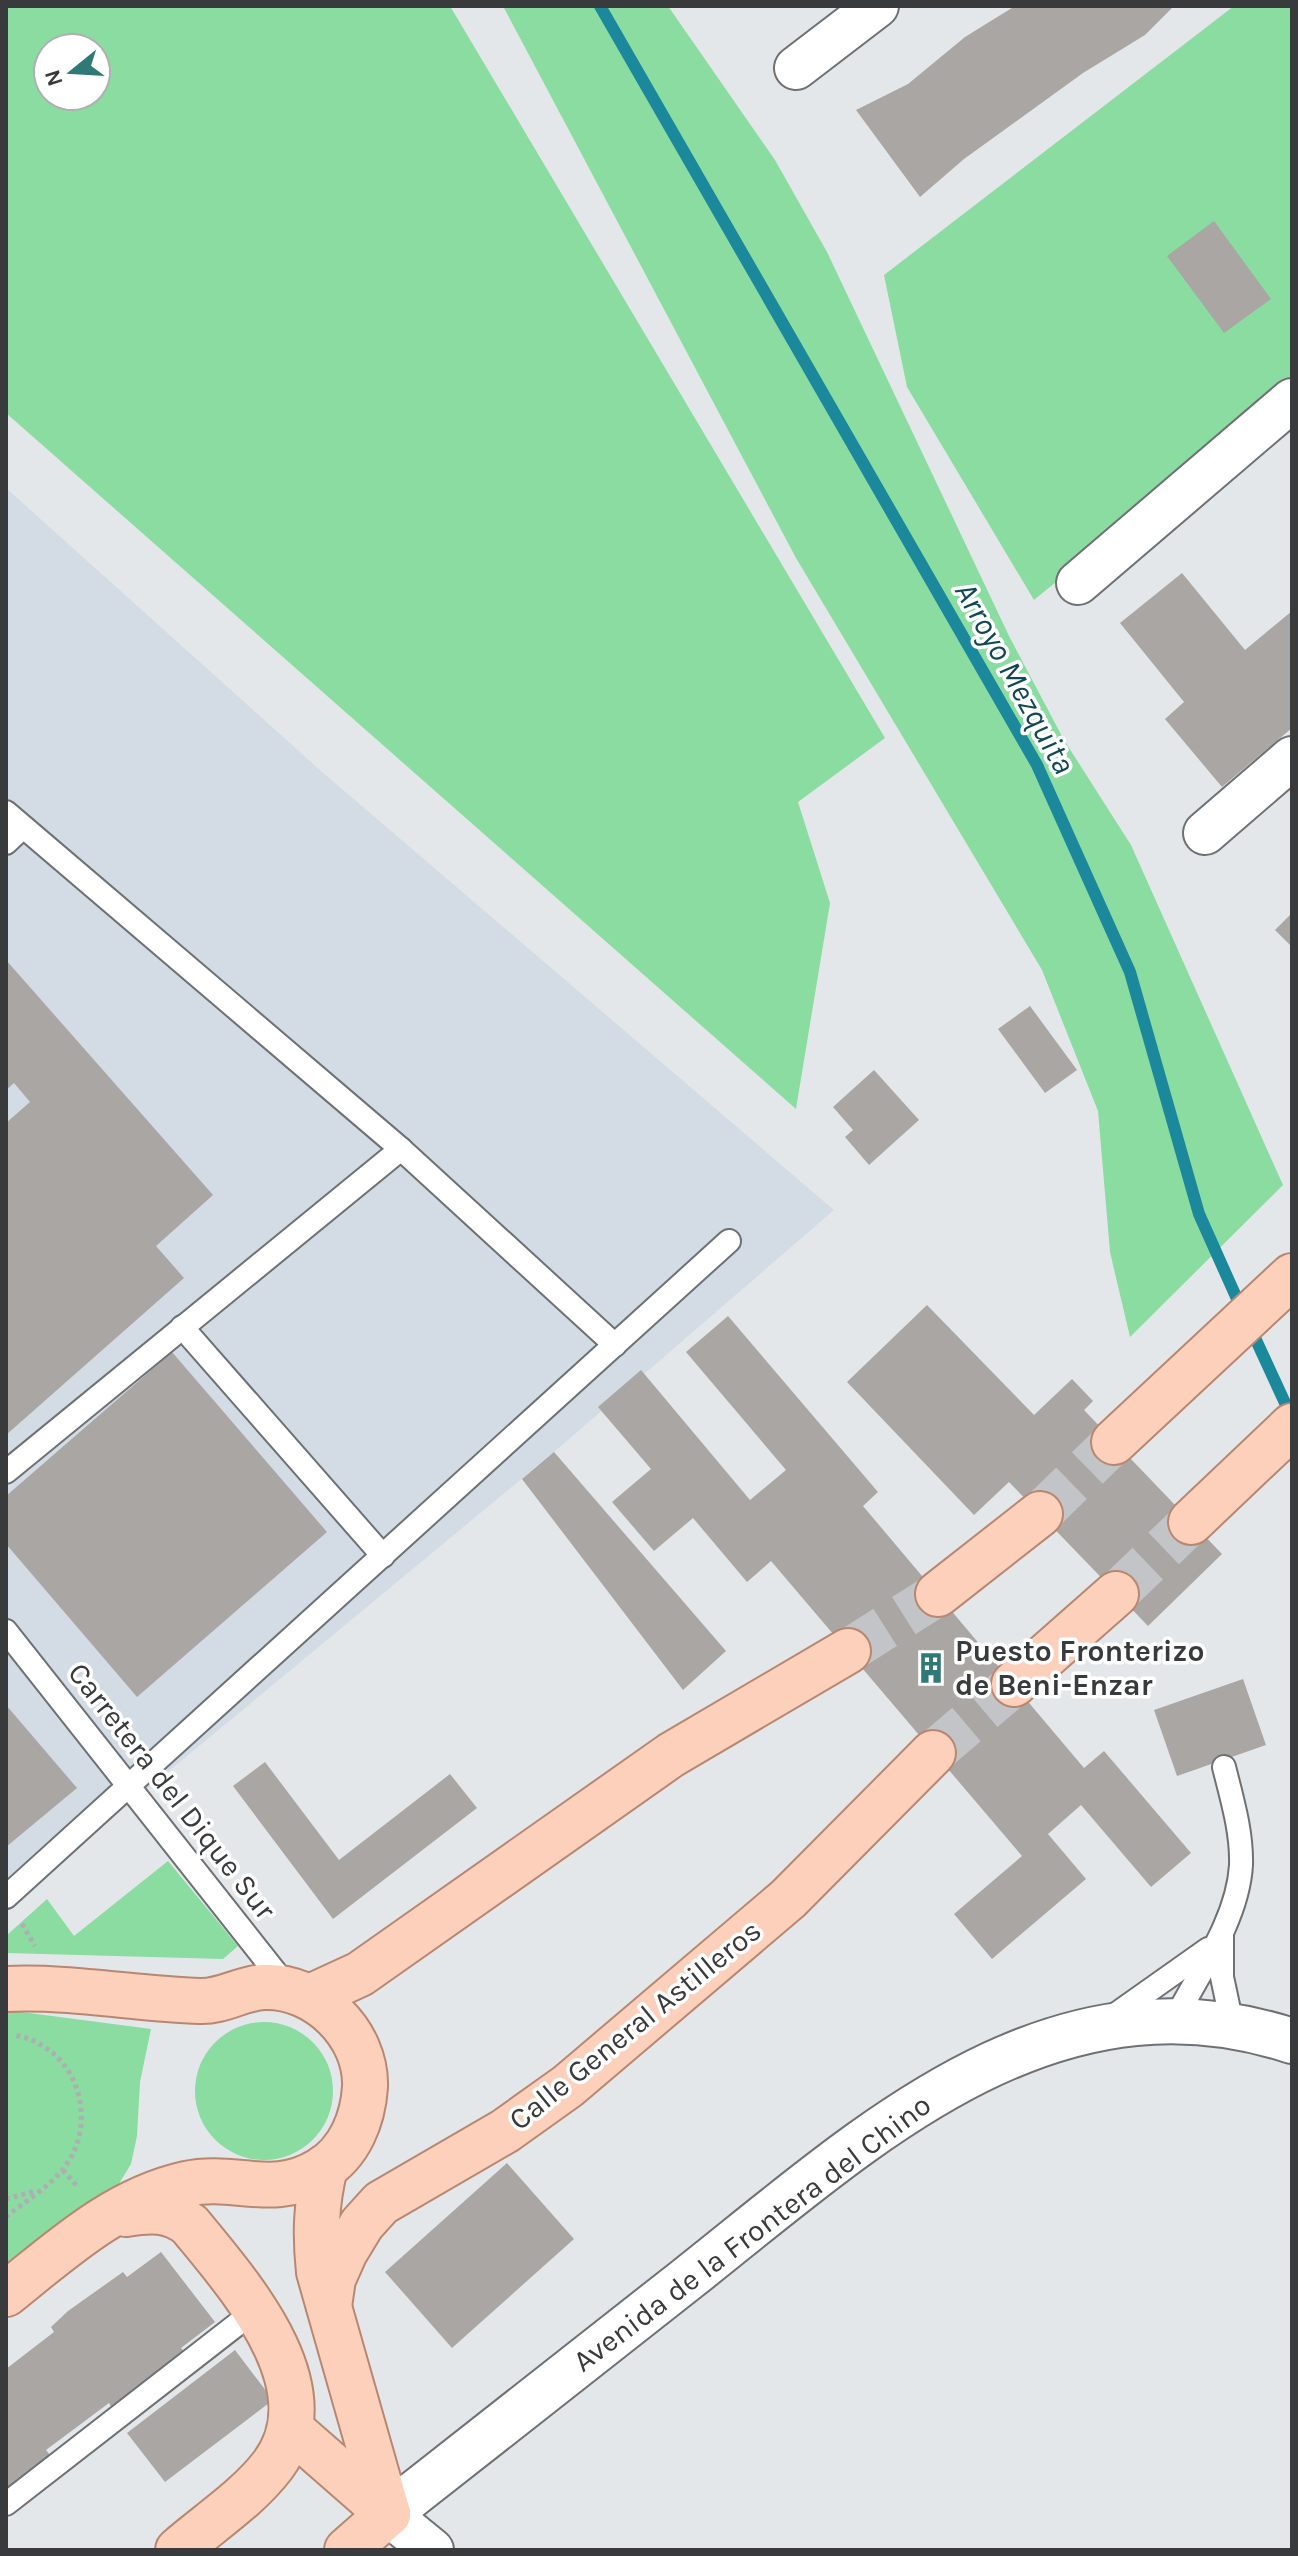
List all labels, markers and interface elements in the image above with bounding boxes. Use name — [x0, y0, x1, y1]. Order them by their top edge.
north arrow — [32, 32, 112, 112]
text: N — [39, 66, 69, 89]
water label: Arroyo Mezquita — [947, 576, 1083, 780]
place label: Puesto Fronterizo de Beni-Enzar — [955, 1633, 1204, 1703]
building icon: Puesto Fronterizo de Beni-Enzar — [914, 1651, 948, 1685]
street label: Carretera del Dique Sur — [61, 1655, 284, 1927]
street label: Calle General Astilleros — [502, 1912, 768, 2138]
street label: Avenida de la Frontera del Chino — [566, 2087, 938, 2379]

